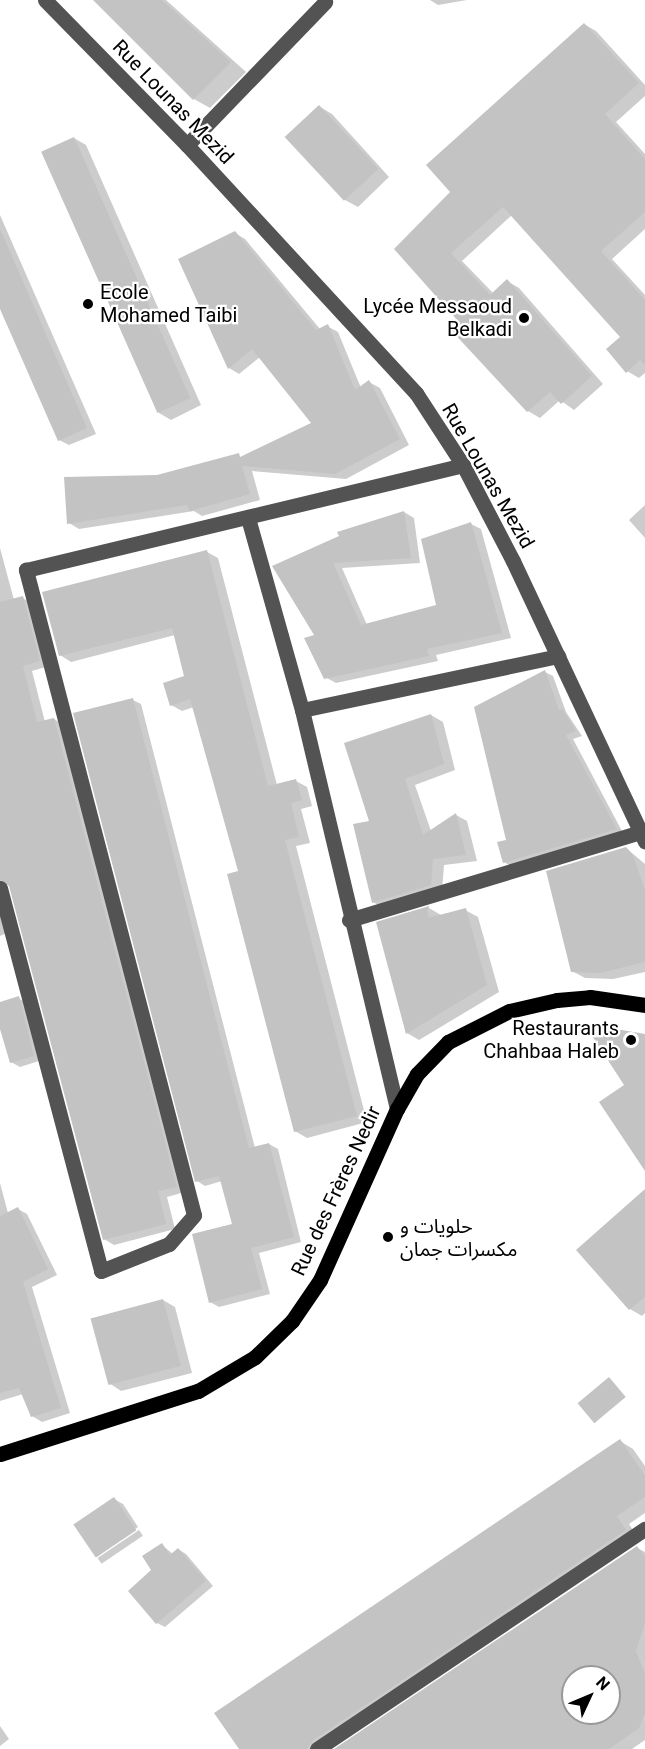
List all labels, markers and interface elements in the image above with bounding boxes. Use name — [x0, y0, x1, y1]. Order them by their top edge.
street label: Rue Lounas Mezid — [108, 35, 238, 169]
place label: Ecole Mohamed Taibi — [100, 280, 238, 327]
place label: Lycée Messaoud Belkadi — [363, 294, 512, 341]
marker: Ecole Mohamed Taibi — [81, 297, 95, 311]
marker: Lycée Messaoud Belkadi — [517, 311, 531, 325]
street label: Rue Lounas Mezid — [437, 399, 539, 553]
place label: Restaurants Chahbaa Haleb — [483, 1016, 619, 1063]
marker: Restaurants Chahbaa Haleb — [624, 1033, 638, 1047]
street label: Rue des Frères Nedir — [286, 1102, 386, 1280]
place label: حلويات و مكسرات جمان — [400, 1214, 518, 1261]
marker: حلويات و مكسرات جمان — [381, 1230, 395, 1244]
north arrow — [561, 1665, 621, 1725]
text: N — [592, 1673, 614, 1694]

